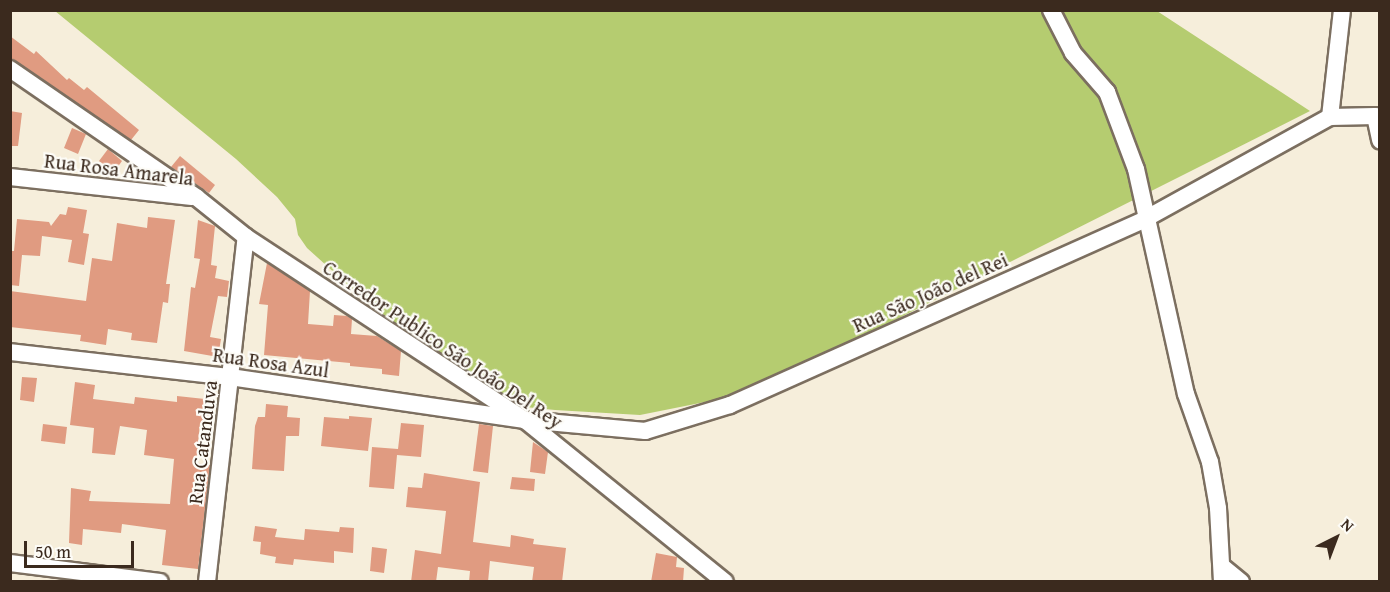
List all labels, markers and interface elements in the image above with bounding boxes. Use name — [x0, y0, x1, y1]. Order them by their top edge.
street label: Rua Rosa Amarela — [43, 148, 195, 190]
street label: Rua São João del Rei — [849, 247, 1011, 337]
street label: Corredor Publico São João Del Rey — [319, 255, 567, 433]
street label: Rua Rosa Azul — [211, 342, 331, 382]
street label: Rua Catanduva — [182, 379, 222, 505]
north arrow — [1306, 508, 1366, 568]
text: N — [1336, 512, 1360, 537]
scale bar — [27, 529, 136, 567]
text: 50 m — [35, 538, 71, 565]

